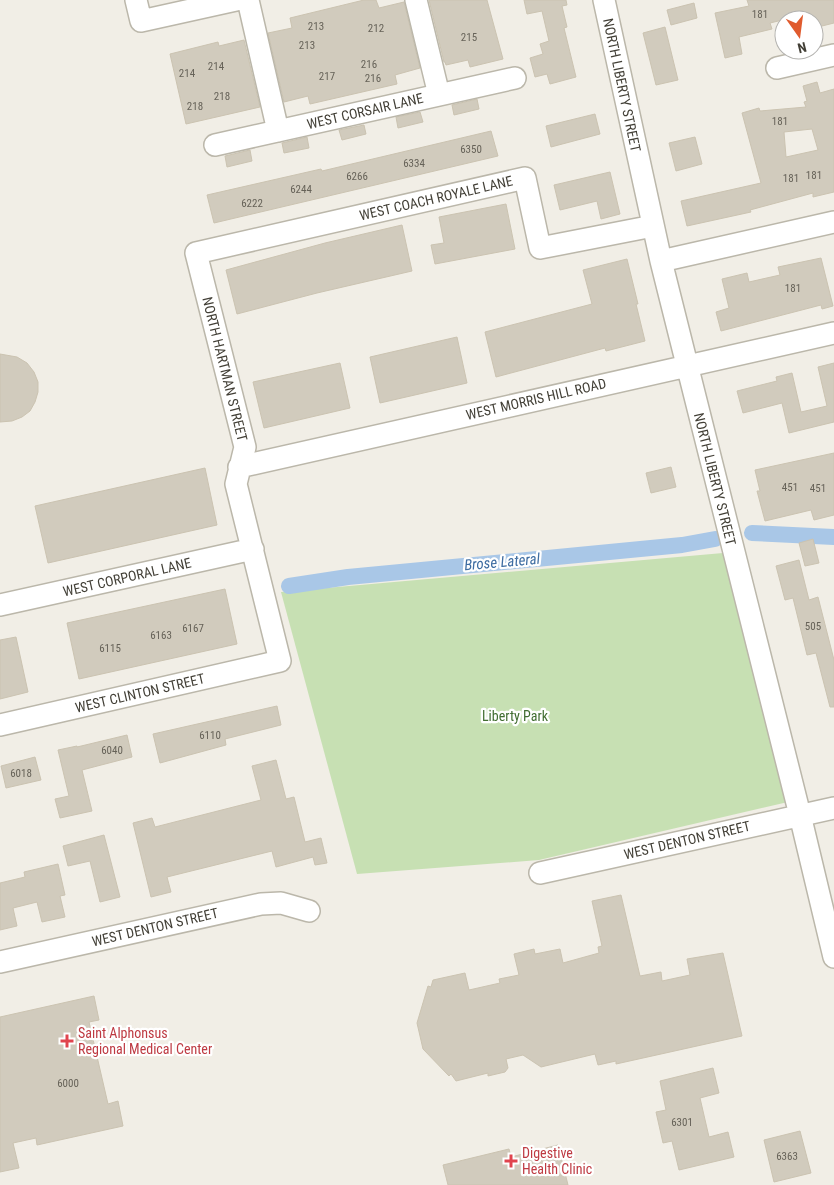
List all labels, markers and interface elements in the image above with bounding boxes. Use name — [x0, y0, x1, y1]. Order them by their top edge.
house number: 181 — [752, 8, 768, 21]
north arrow — [774, 10, 824, 60]
street label: NORTH LIBERTY STREET — [600, 17, 644, 153]
house number: 213 — [308, 20, 324, 33]
house number: 212 — [368, 22, 384, 35]
house number: 215 — [461, 31, 477, 44]
house number: 213 — [299, 39, 315, 52]
text: N — [796, 39, 808, 56]
house number: 216 — [361, 58, 377, 71]
house number: 214 — [208, 60, 225, 73]
house number: 214 — [179, 67, 196, 80]
house number: 217 — [319, 70, 335, 83]
house number: 216 — [365, 72, 381, 85]
house number: 218 — [214, 90, 230, 103]
street label: WEST CORSAIR LANE — [305, 90, 425, 132]
house number: 218 — [187, 100, 203, 113]
house number: 181 — [772, 115, 788, 128]
house number: 6350 — [460, 143, 482, 156]
house number: 6334 — [403, 157, 425, 170]
house number: 181 — [806, 169, 822, 182]
house number: 6266 — [346, 170, 368, 183]
house number: 181 — [783, 172, 799, 185]
street label: WEST COACH ROYALE LANE — [358, 173, 514, 223]
house number: 6244 — [290, 183, 312, 196]
house number: 6222 — [241, 197, 263, 210]
house number: 181 — [785, 282, 801, 295]
street label: NORTH HARTMAN STREET — [199, 295, 251, 443]
street label: WEST MORRIS HILL ROAD — [464, 375, 608, 423]
street label: NORTH LIBERTY STREET — [691, 411, 739, 547]
house number: 451 — [782, 481, 798, 494]
house number: 451 — [810, 482, 826, 495]
water label: Brose Lateral — [463, 550, 541, 574]
street label: WEST CORPORAL LANE — [61, 554, 193, 600]
house number: 505 — [805, 620, 821, 633]
house number: 6167 — [182, 622, 204, 635]
house number: 6163 — [150, 629, 172, 642]
house number: 6115 — [99, 642, 121, 655]
street label: WEST CLINTON STREET — [74, 670, 206, 716]
park label: Liberty Park — [482, 708, 549, 724]
house number: 6110 — [199, 729, 221, 742]
house number: 6040 — [101, 744, 123, 757]
house number: 6018 — [10, 767, 32, 780]
street label: WEST DENTON STREET — [622, 818, 752, 862]
street label: WEST DENTON STREET — [90, 905, 220, 949]
place label: Saint Alphonsus Regional Medical Center — [78, 1025, 212, 1057]
marker: Saint Alphonsus Regional Medical Center — [60, 1034, 74, 1048]
house number: 6000 — [57, 1077, 79, 1090]
house number: 6301 — [671, 1116, 693, 1129]
place label: Digestive Health Clinic — [522, 1145, 592, 1177]
house number: 6363 — [776, 1150, 798, 1163]
marker: Digestive Health Clinic — [504, 1154, 518, 1168]

